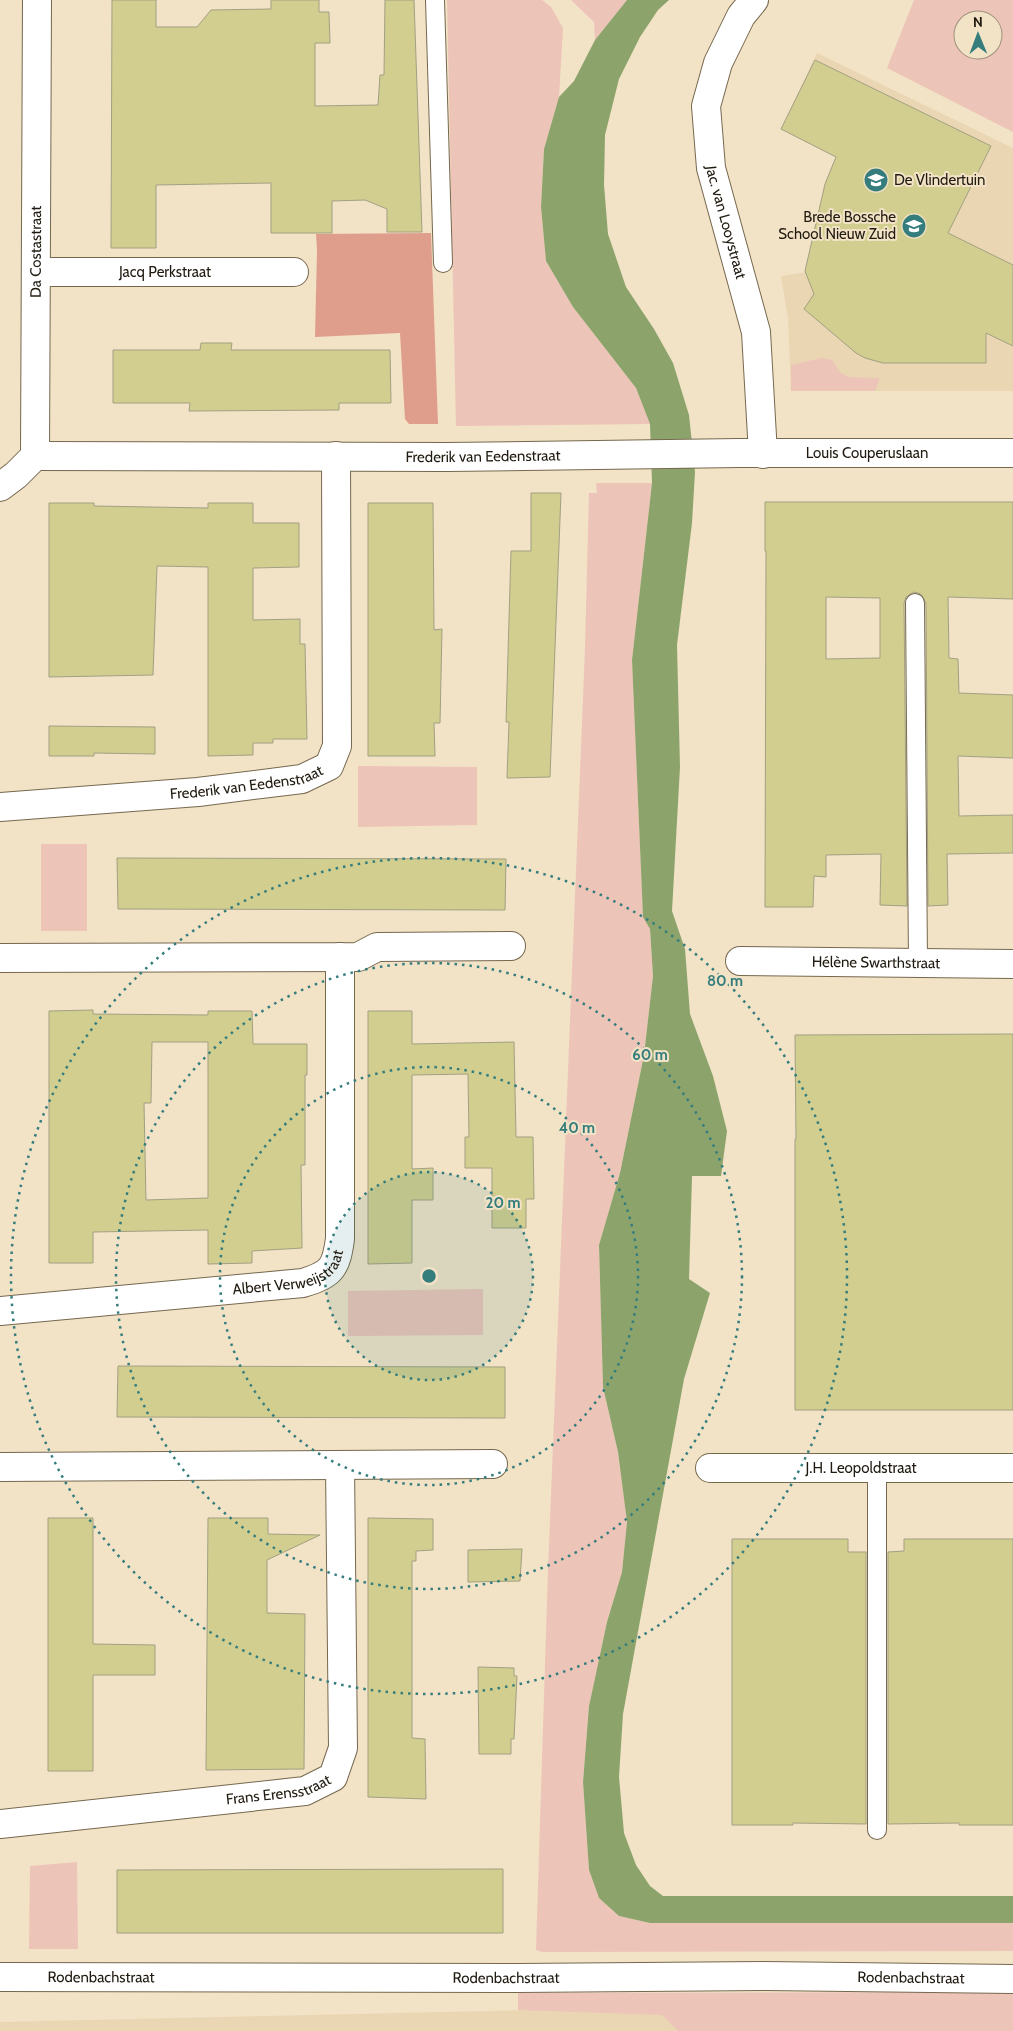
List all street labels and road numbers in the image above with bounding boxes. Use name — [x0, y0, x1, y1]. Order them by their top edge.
street label: Jac. van Looystraat — [702, 164, 750, 281]
street label: Da Costastraat — [27, 206, 45, 298]
street label: Jacq Perkstraat — [118, 263, 211, 281]
street label: Louis Couperuslaan — [806, 444, 928, 462]
street label: Frederik van Eedenstraat — [405, 446, 561, 466]
street label: Frederik van Eedenstraat — [169, 761, 326, 803]
street label: Hélène Swarthstraat — [812, 953, 940, 972]
street label: Albert Verweijstraat — [232, 1248, 347, 1298]
street label: J.H. Leopoldstraat — [804, 1459, 917, 1477]
street label: Frans Erensstraat — [225, 1770, 334, 1808]
street label: Rodenbachstraat — [47, 1968, 155, 1986]
street label: Rodenbachstraat — [857, 1968, 965, 1987]
street label: Rodenbachstraat — [452, 1969, 560, 1987]

